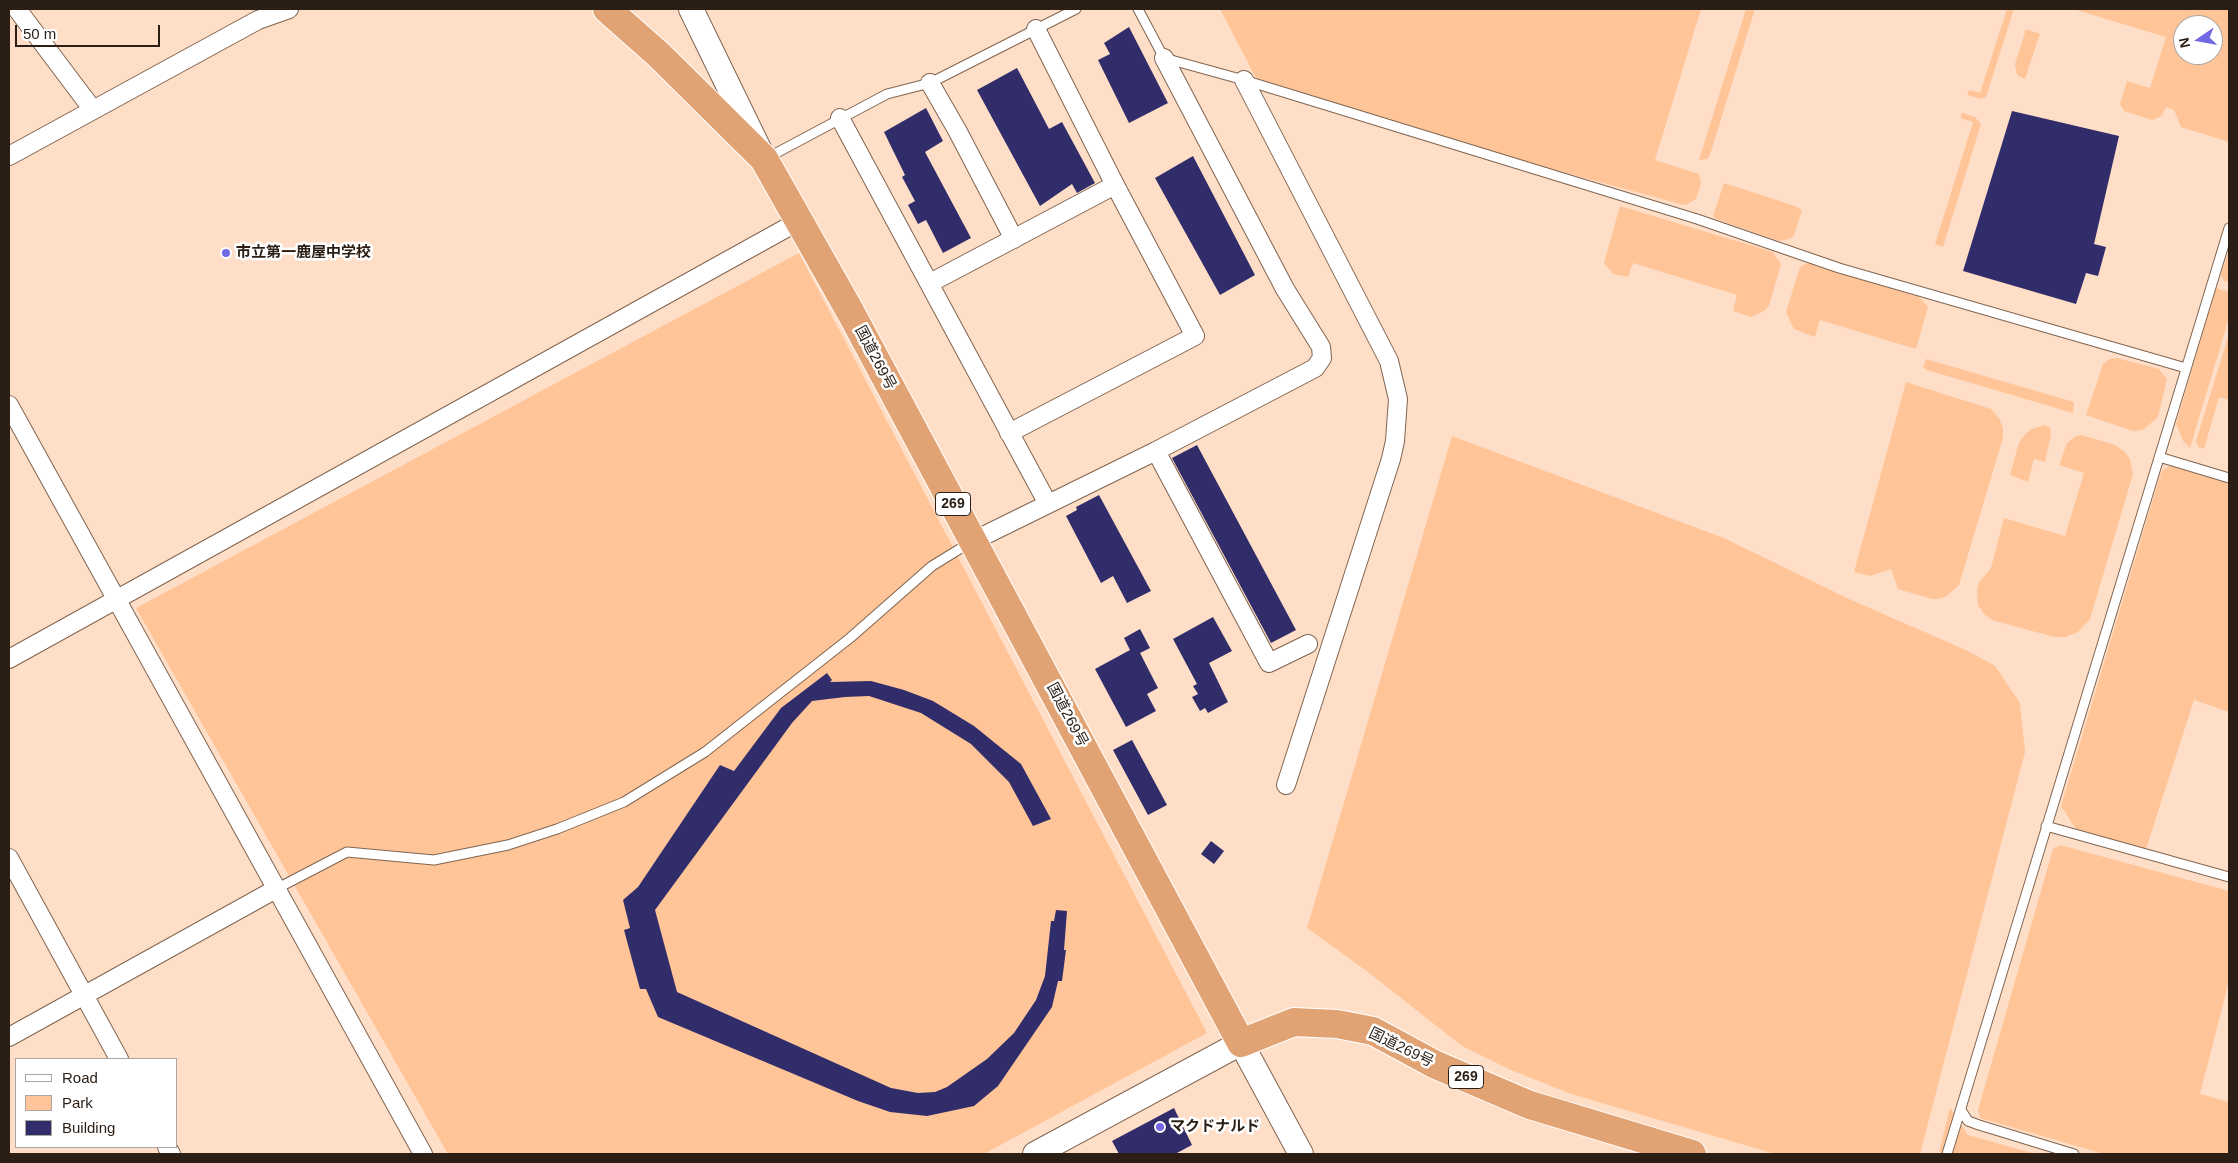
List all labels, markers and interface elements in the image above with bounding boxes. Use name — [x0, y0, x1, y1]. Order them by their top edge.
scale bar — [18, 15, 162, 47]
north arrow — [2173, 15, 2223, 65]
text: 50 m — [23, 25, 56, 42]
text: N — [2175, 36, 2193, 50]
place label: 市立第一鹿屋中学校 — [236, 244, 371, 262]
marker: 市立第一鹿屋中学校 — [220, 247, 232, 259]
street label: 国道269号 — [851, 323, 899, 393]
road number: 269 — [936, 492, 970, 516]
street label: 国道269号 — [1043, 680, 1091, 750]
street label: 国道269号 — [1366, 1025, 1436, 1071]
legend — [15, 1058, 178, 1148]
road number: 269 — [1448, 1066, 1484, 1088]
text: Road — [62, 1069, 98, 1086]
text: Park — [62, 1094, 93, 1111]
place label: マクドナルド — [1170, 1118, 1260, 1136]
text: Building — [62, 1119, 115, 1136]
marker: マクドナルド — [1154, 1121, 1166, 1133]

